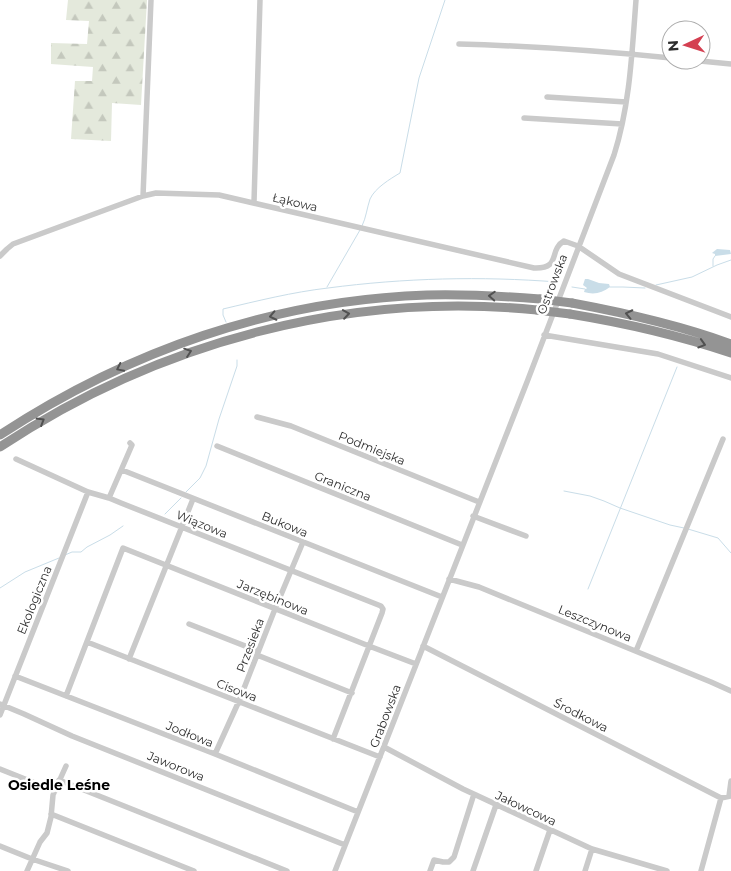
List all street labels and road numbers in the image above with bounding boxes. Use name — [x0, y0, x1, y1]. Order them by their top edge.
street label: Łąkowa — [271, 190, 319, 214]
street label: Ostrowska — [534, 252, 570, 316]
street label: Podmiejska — [336, 428, 408, 468]
street label: Graniczna — [312, 468, 374, 504]
street label: Wiązowa — [174, 507, 230, 541]
street label: Bukowa — [260, 508, 310, 540]
street label: Ekologiczna — [13, 564, 55, 636]
street label: Jarzębinowa — [234, 576, 311, 618]
street label: Leszczynowa — [556, 601, 634, 645]
street label: Przesieka — [233, 616, 267, 674]
street label: Cisowa — [215, 675, 259, 705]
street label: Grabowska — [366, 682, 404, 750]
street label: Środkowa — [551, 695, 611, 735]
street label: Jodłowa — [163, 717, 216, 750]
street label: Jaworowa — [144, 747, 207, 784]
street label: Jałowcowa — [492, 787, 559, 829]

